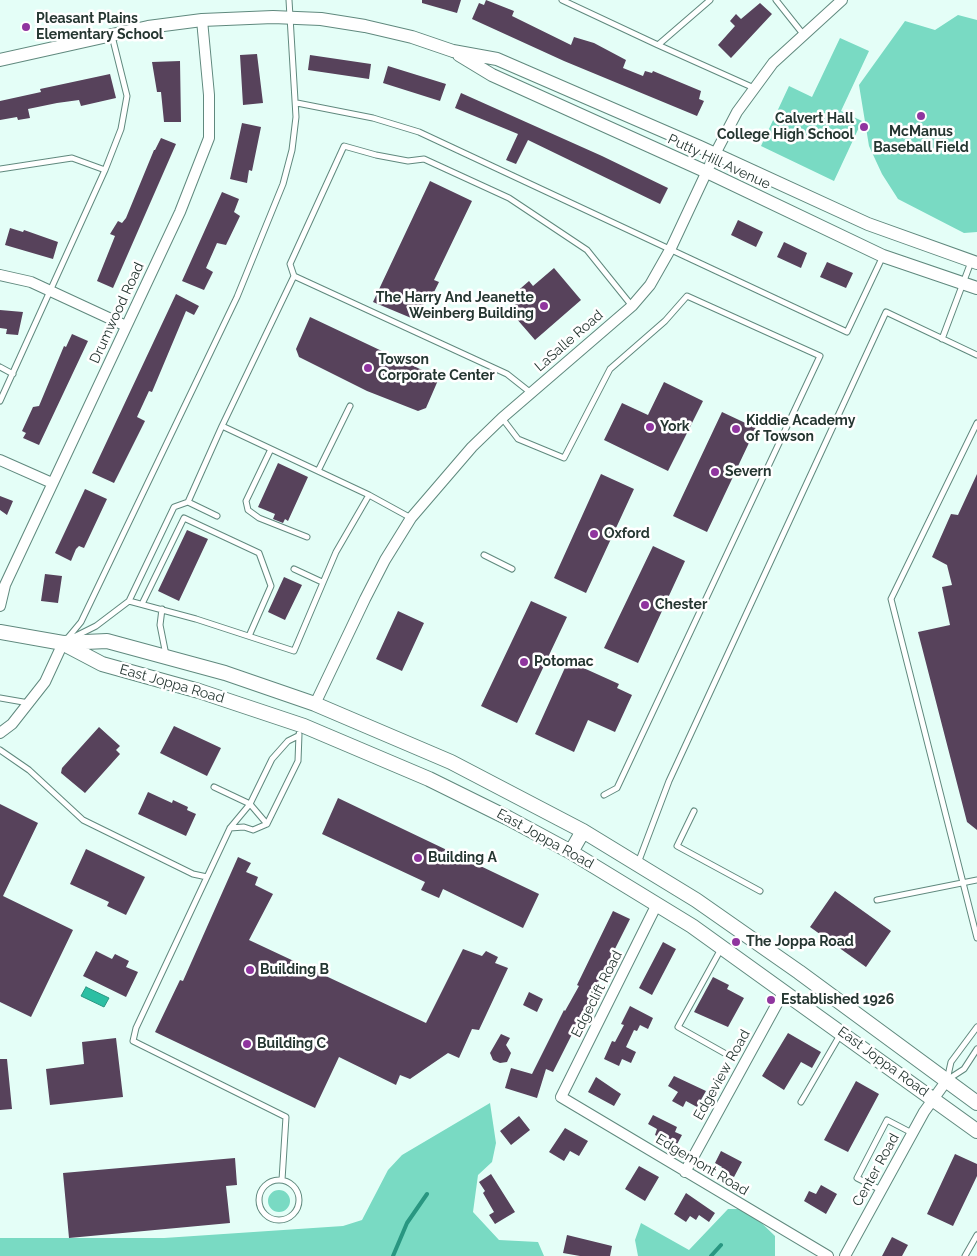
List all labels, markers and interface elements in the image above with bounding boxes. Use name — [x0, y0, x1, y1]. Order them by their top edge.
place label: Pleasant Plains Elementary School — [36, 11, 163, 44]
marker: Pleasant Plains Elementary School — [20, 21, 32, 33]
marker: McManus Baseball Field — [915, 110, 927, 122]
place label: Calvert Hall College High School — [717, 111, 854, 144]
marker: Calvert Hall College High School — [858, 121, 870, 133]
place label: McManus Baseball Field — [873, 124, 969, 156]
street label: Putty Hill Avenue — [665, 131, 773, 193]
street label: Drumwood Road — [86, 260, 148, 366]
place label: The Harry And Jeanette Weinberg Building — [376, 290, 534, 322]
marker: The Harry And Jeanette Weinberg Building — [538, 300, 550, 312]
street label: LaSalle Road — [531, 307, 607, 375]
place label: Towson Corporate Center — [378, 352, 495, 384]
marker: Towson Corporate Center — [362, 362, 374, 374]
place label: Kiddie Academy of Towson — [746, 413, 855, 446]
place label: York — [660, 419, 690, 435]
marker: York — [644, 421, 656, 433]
marker: Kiddie Academy of Towson — [730, 423, 742, 435]
place label: Severn — [725, 464, 771, 480]
marker: Severn — [709, 466, 721, 478]
place label: Oxford — [604, 526, 650, 542]
marker: Oxford — [588, 528, 600, 540]
place label: Chester — [655, 597, 707, 613]
marker: Chester — [639, 599, 651, 611]
place label: Potomac — [534, 654, 594, 670]
marker: Potomac — [518, 656, 530, 668]
street label: East Joppa Road — [118, 661, 226, 707]
street label: East Joppa Road — [494, 805, 596, 873]
place label: Building A — [428, 850, 497, 866]
marker: Building A — [412, 852, 424, 864]
place label: The Joppa Road — [746, 934, 854, 950]
marker: The Joppa Road — [730, 936, 742, 948]
street label: Edgeclift Road — [568, 948, 626, 1040]
place label: Building B — [260, 962, 329, 978]
marker: Building B — [244, 964, 256, 976]
place label: Established 1926 — [781, 992, 894, 1008]
marker: Established 1926 — [765, 994, 777, 1006]
street label: East Joppa Road — [834, 1023, 932, 1101]
street label: Edgeview Road — [690, 1027, 754, 1123]
place label: Building C — [257, 1036, 326, 1052]
marker: Building C — [241, 1038, 253, 1050]
street label: Edgemont Road — [653, 1131, 751, 1199]
street label: Center Road — [849, 1131, 903, 1209]

